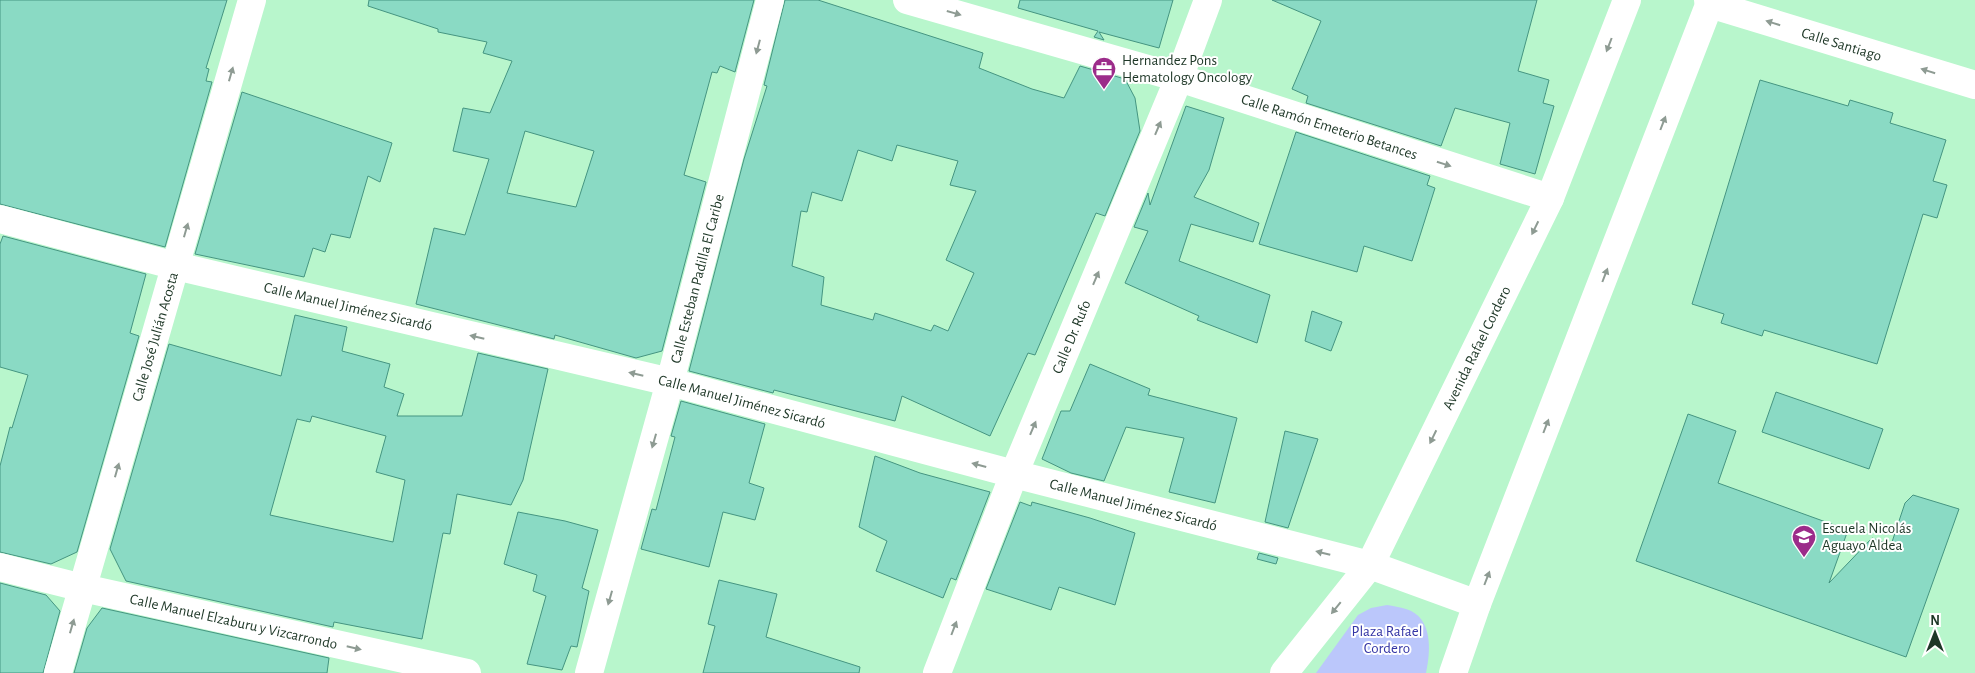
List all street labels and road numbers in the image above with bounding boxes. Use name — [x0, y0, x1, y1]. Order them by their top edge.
street label: Calle Santiago — [1800, 25, 1883, 64]
street label: Calle Ramón Emeterio Betances — [1239, 92, 1419, 163]
street label: Calle Esteban Padilla El Caribe — [668, 192, 727, 365]
street label: Calle José Julián Acosta — [130, 270, 181, 403]
street label: Calle Manuel Jiménez Sicardó — [262, 280, 434, 334]
street label: Avenida Rafael Cordero — [1440, 284, 1514, 412]
street label: Calle Dr. Rufo — [1050, 298, 1094, 376]
street label: Calle Manuel Jiménez Sicardó — [657, 372, 827, 431]
street label: Calle Manuel Jiménez Sicardó — [1048, 476, 1219, 534]
street label: Calle Manuel Elzaburu y Vizcarrondo — [128, 592, 339, 652]

